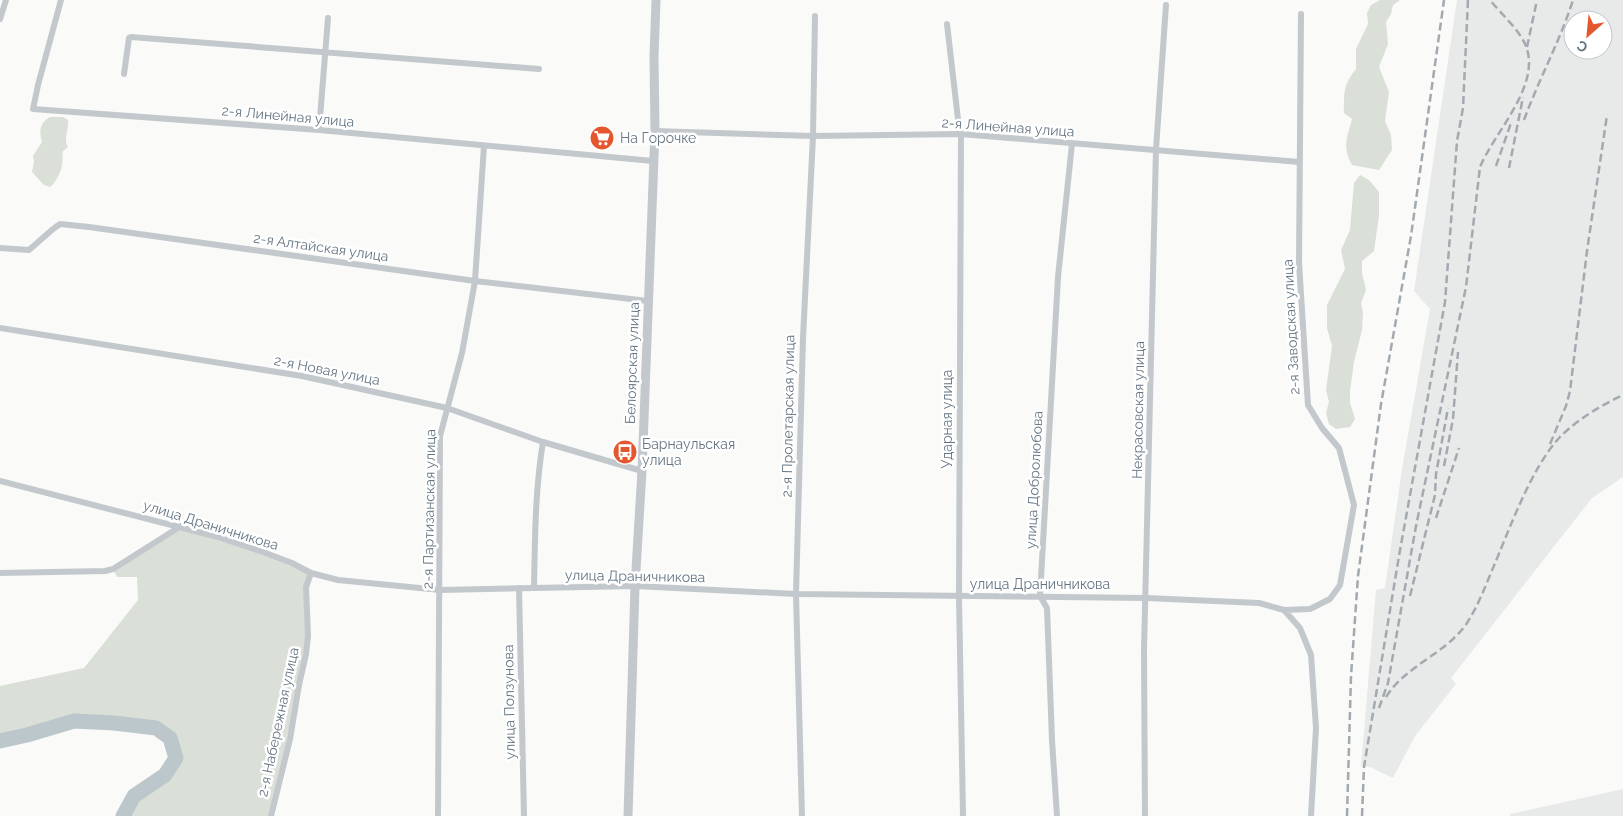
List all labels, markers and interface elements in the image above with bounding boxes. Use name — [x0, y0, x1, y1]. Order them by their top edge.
north arrow — [1563, 10, 1613, 60]
text: С — [1574, 37, 1590, 56]
street label: 2-я Линейная улица — [221, 102, 355, 130]
street label: 2-я Линейная улица — [941, 114, 1075, 140]
supermarket icon: На Горочке — [589, 125, 615, 151]
place label: На Горочке — [620, 130, 696, 146]
street label: 2-я Алтайская улица — [252, 230, 390, 264]
street label: 2-я Заводская улица — [1279, 259, 1303, 395]
street label: Белоярская улица — [622, 302, 642, 424]
street label: 2-я Пролетарская улица — [779, 335, 797, 497]
street label: Некрасовская улица — [1129, 341, 1147, 479]
street label: 2-я Новая улица — [273, 352, 381, 388]
street label: Ударная улица — [939, 370, 955, 468]
street label: улица Добролюбова — [1022, 411, 1046, 549]
street label: 2-я Партизанская улица — [420, 429, 438, 589]
place label: Барнаульская улица — [642, 436, 735, 468]
bus stop icon: Барнаульская улица — [612, 439, 638, 465]
street label: улица Драничникова — [141, 497, 281, 553]
street label: улица Драничникова — [565, 567, 705, 585]
street label: улица Драничникова — [970, 576, 1110, 592]
street label: улица Ползунова — [500, 644, 518, 760]
street label: 2-я Набережная улица — [254, 646, 302, 798]

